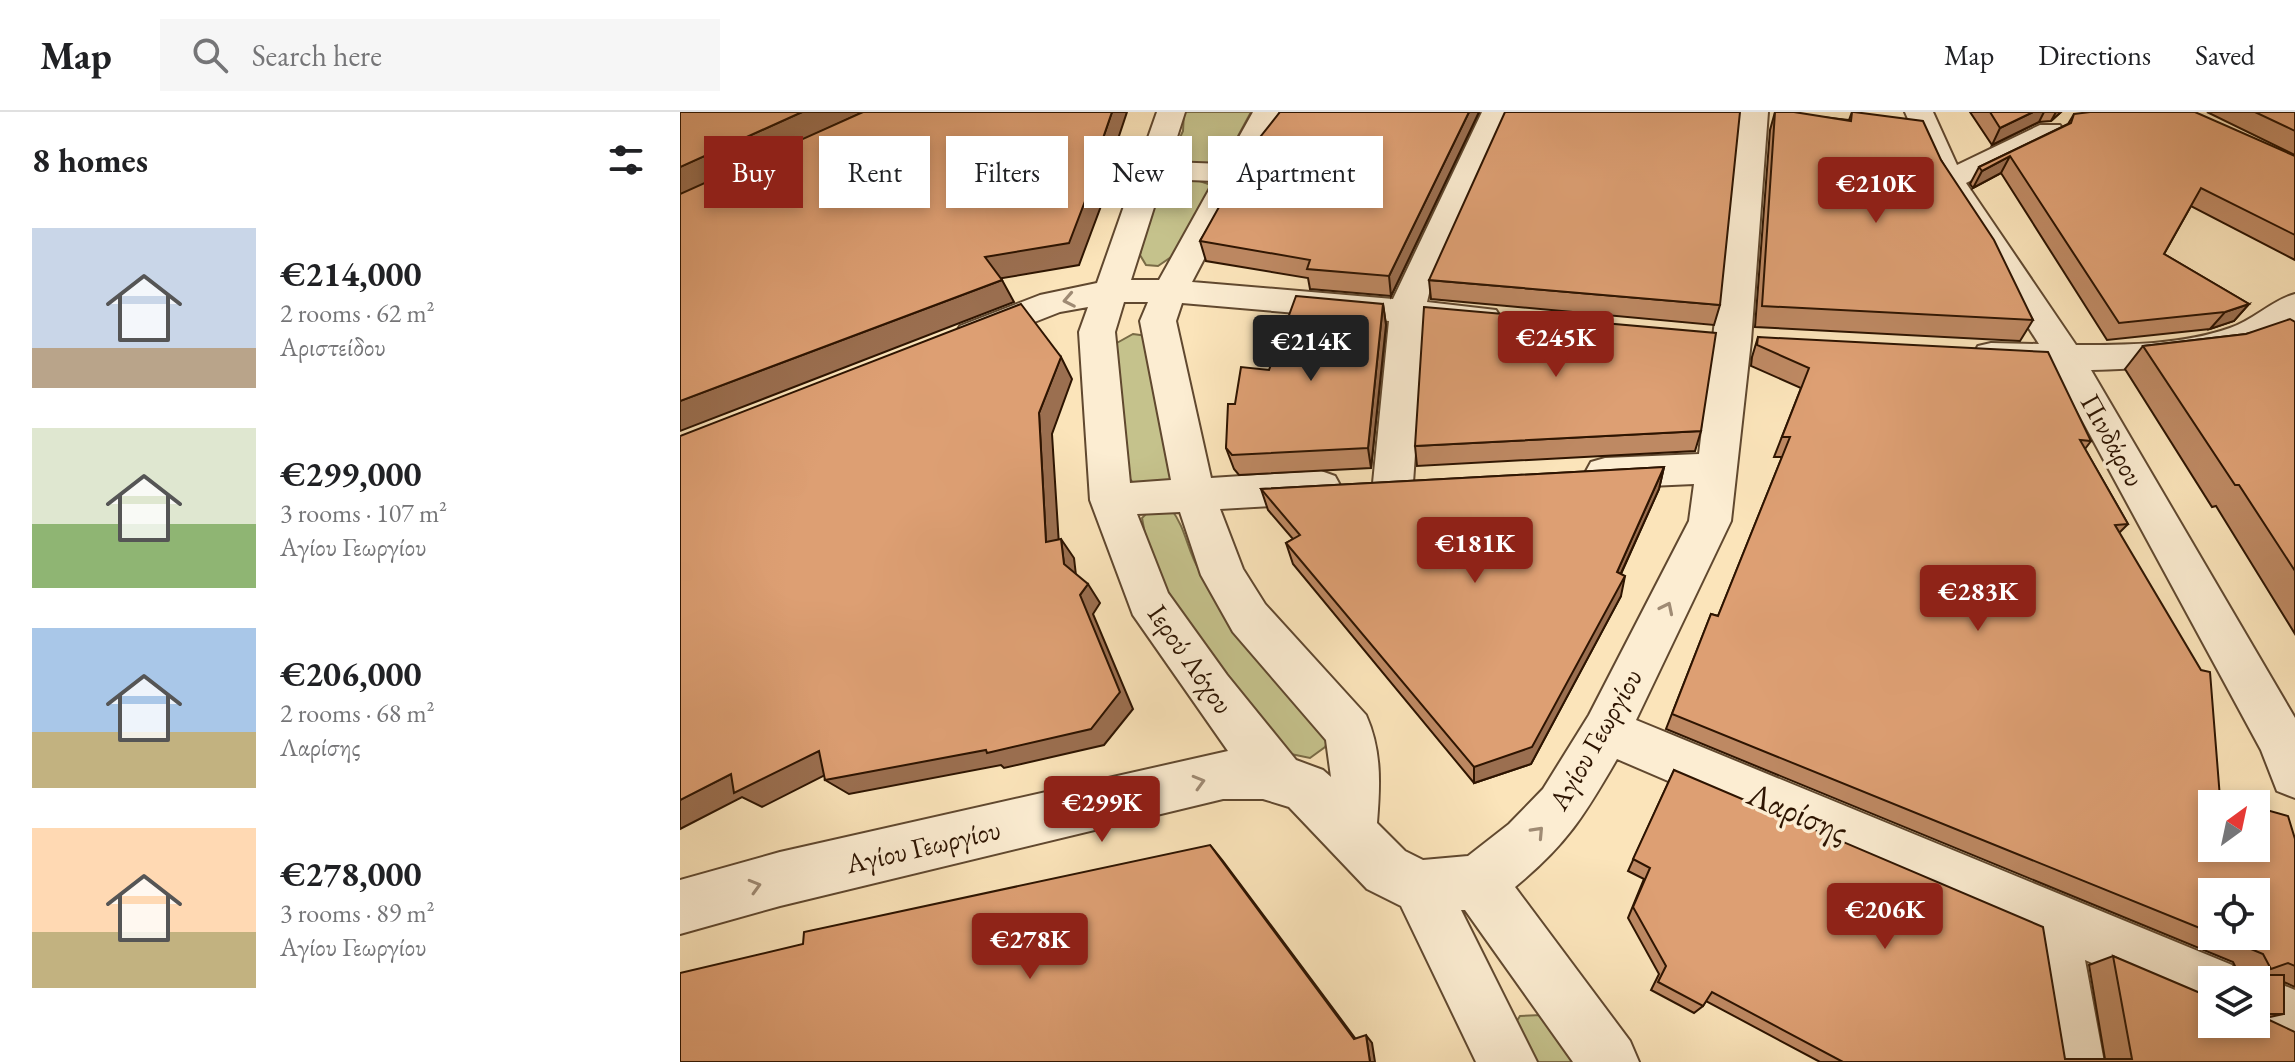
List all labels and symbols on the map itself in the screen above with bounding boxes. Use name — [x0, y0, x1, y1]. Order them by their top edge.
pin: €210K — [1820, 157, 1932, 225]
one-way arrow — [1062, 290, 1076, 307]
pin: €245K — [1500, 311, 1612, 379]
pin: €214K — [1255, 315, 1367, 383]
street label: Πινδάρου — [2073, 387, 2153, 493]
pin: €181K — [1419, 517, 1531, 585]
pin: €283K — [1922, 565, 2034, 633]
street label: Ιερού Λόχου — [1140, 597, 1242, 721]
one-way arrow — [1658, 601, 1673, 616]
street label: Αγίου Γεωργίου — [1539, 662, 1650, 817]
street label: Λαρίσης — [1740, 771, 1855, 853]
one-way arrow — [1192, 775, 1205, 791]
pin: €299K — [1046, 776, 1158, 844]
north arrow — [2198, 790, 2270, 862]
street label: Αγίου Γεωργίου — [841, 811, 1004, 882]
one-way arrow — [1528, 827, 1543, 841]
one-way arrow — [748, 878, 762, 895]
pin: €206K — [1829, 883, 1941, 951]
pin: €278K — [974, 913, 1086, 981]

